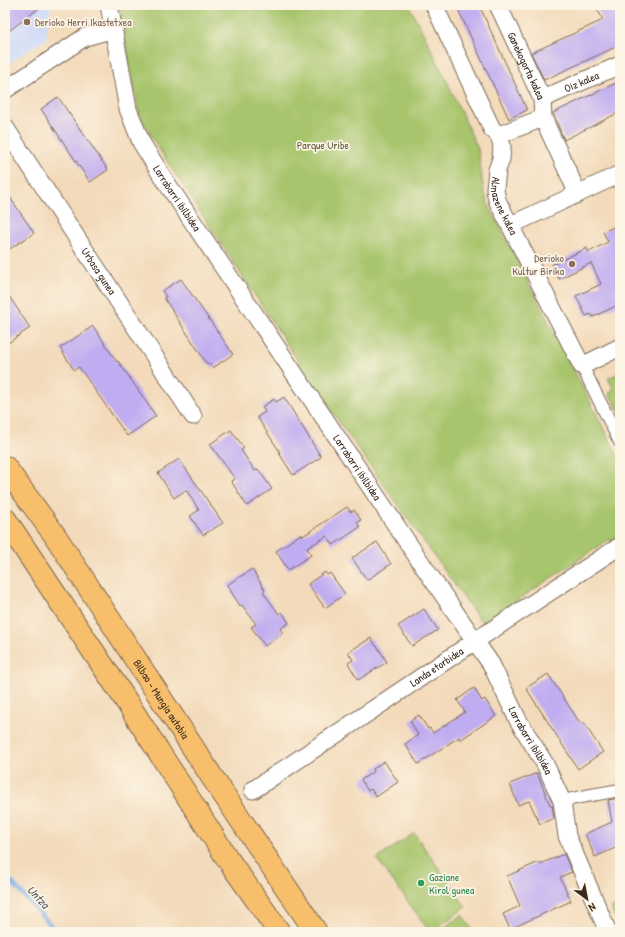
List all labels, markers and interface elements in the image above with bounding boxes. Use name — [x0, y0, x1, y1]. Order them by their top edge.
place label: Derioko Herri Ikastetxea — [35, 15, 132, 29]
marker: Derioko Herri Ikastetxea — [22, 17, 32, 27]
street label: Ganekogorta kalea — [505, 30, 548, 102]
street label: Oiz kalea — [562, 68, 602, 96]
park label: Parque Uribe — [297, 138, 350, 152]
street label: Larrabarri ibilbidea — [150, 163, 204, 234]
street label: Almazene kalea — [488, 176, 521, 238]
street label: Urbasa gunea — [78, 245, 120, 298]
place label: Derioko Kultur Birika — [512, 251, 565, 278]
marker: Derioko Kultur Birika — [567, 259, 577, 269]
street label: Larrabarri ibilbidea — [330, 432, 385, 504]
street label: Landa etorbidea — [407, 644, 466, 690]
street label: Bilbao - Mungia autobia — [130, 657, 193, 742]
street label: Larrabarri ibilbidea — [506, 704, 556, 777]
place label: Gaziane Kirol gunea — [429, 870, 475, 897]
marker: Gaziane Kirol gunea — [416, 878, 426, 888]
north arrow — [567, 879, 607, 919]
water label: Untza — [23, 881, 54, 913]
text: N — [586, 900, 598, 915]

